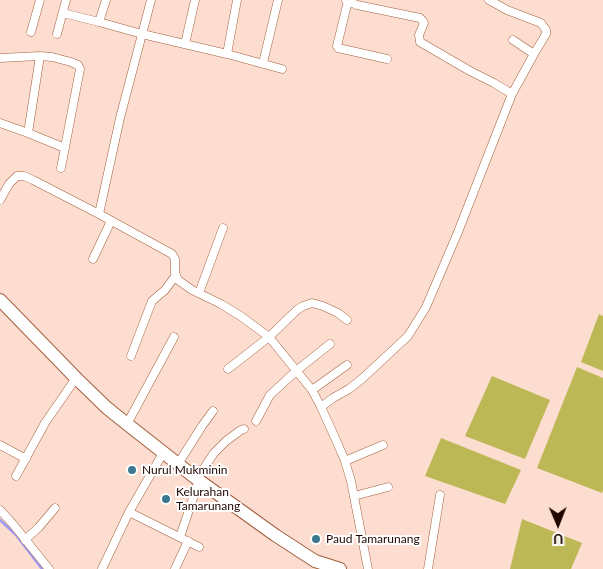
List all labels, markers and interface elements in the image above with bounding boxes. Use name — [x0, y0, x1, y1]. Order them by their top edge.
place label: Nurul Mukminin — [142, 463, 228, 477]
marker: Nurul Mukminin — [126, 464, 138, 476]
place label: Kelurahan Tamarunang — [176, 485, 240, 513]
marker: Kelurahan Tamarunang — [160, 493, 172, 505]
north arrow — [533, 499, 583, 549]
text: U — [553, 531, 564, 548]
place label: Paud Tamarunang — [326, 532, 420, 546]
marker: Paud Tamarunang — [310, 533, 322, 545]

